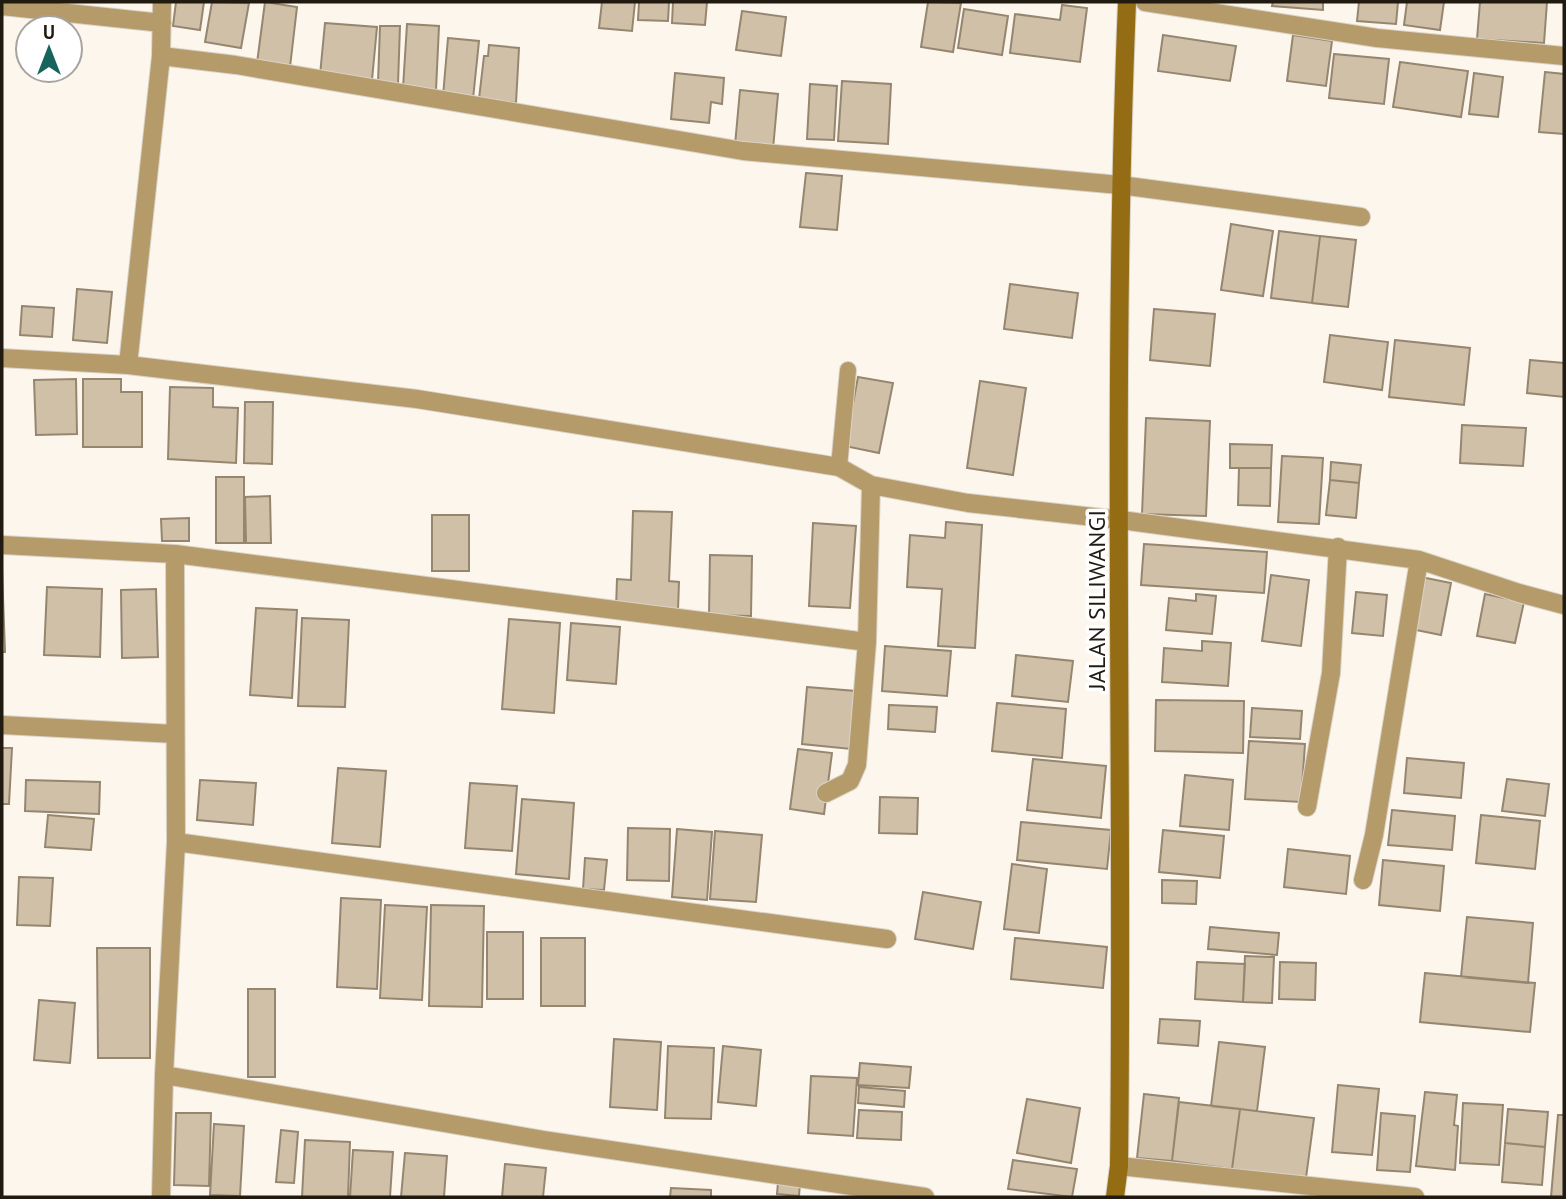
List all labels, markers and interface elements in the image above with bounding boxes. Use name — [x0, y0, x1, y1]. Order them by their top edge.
north arrow — [14, 14, 84, 84]
text: U — [43, 20, 55, 44]
street label: JALAN SILIWANGI — [1081, 510, 1112, 691]

